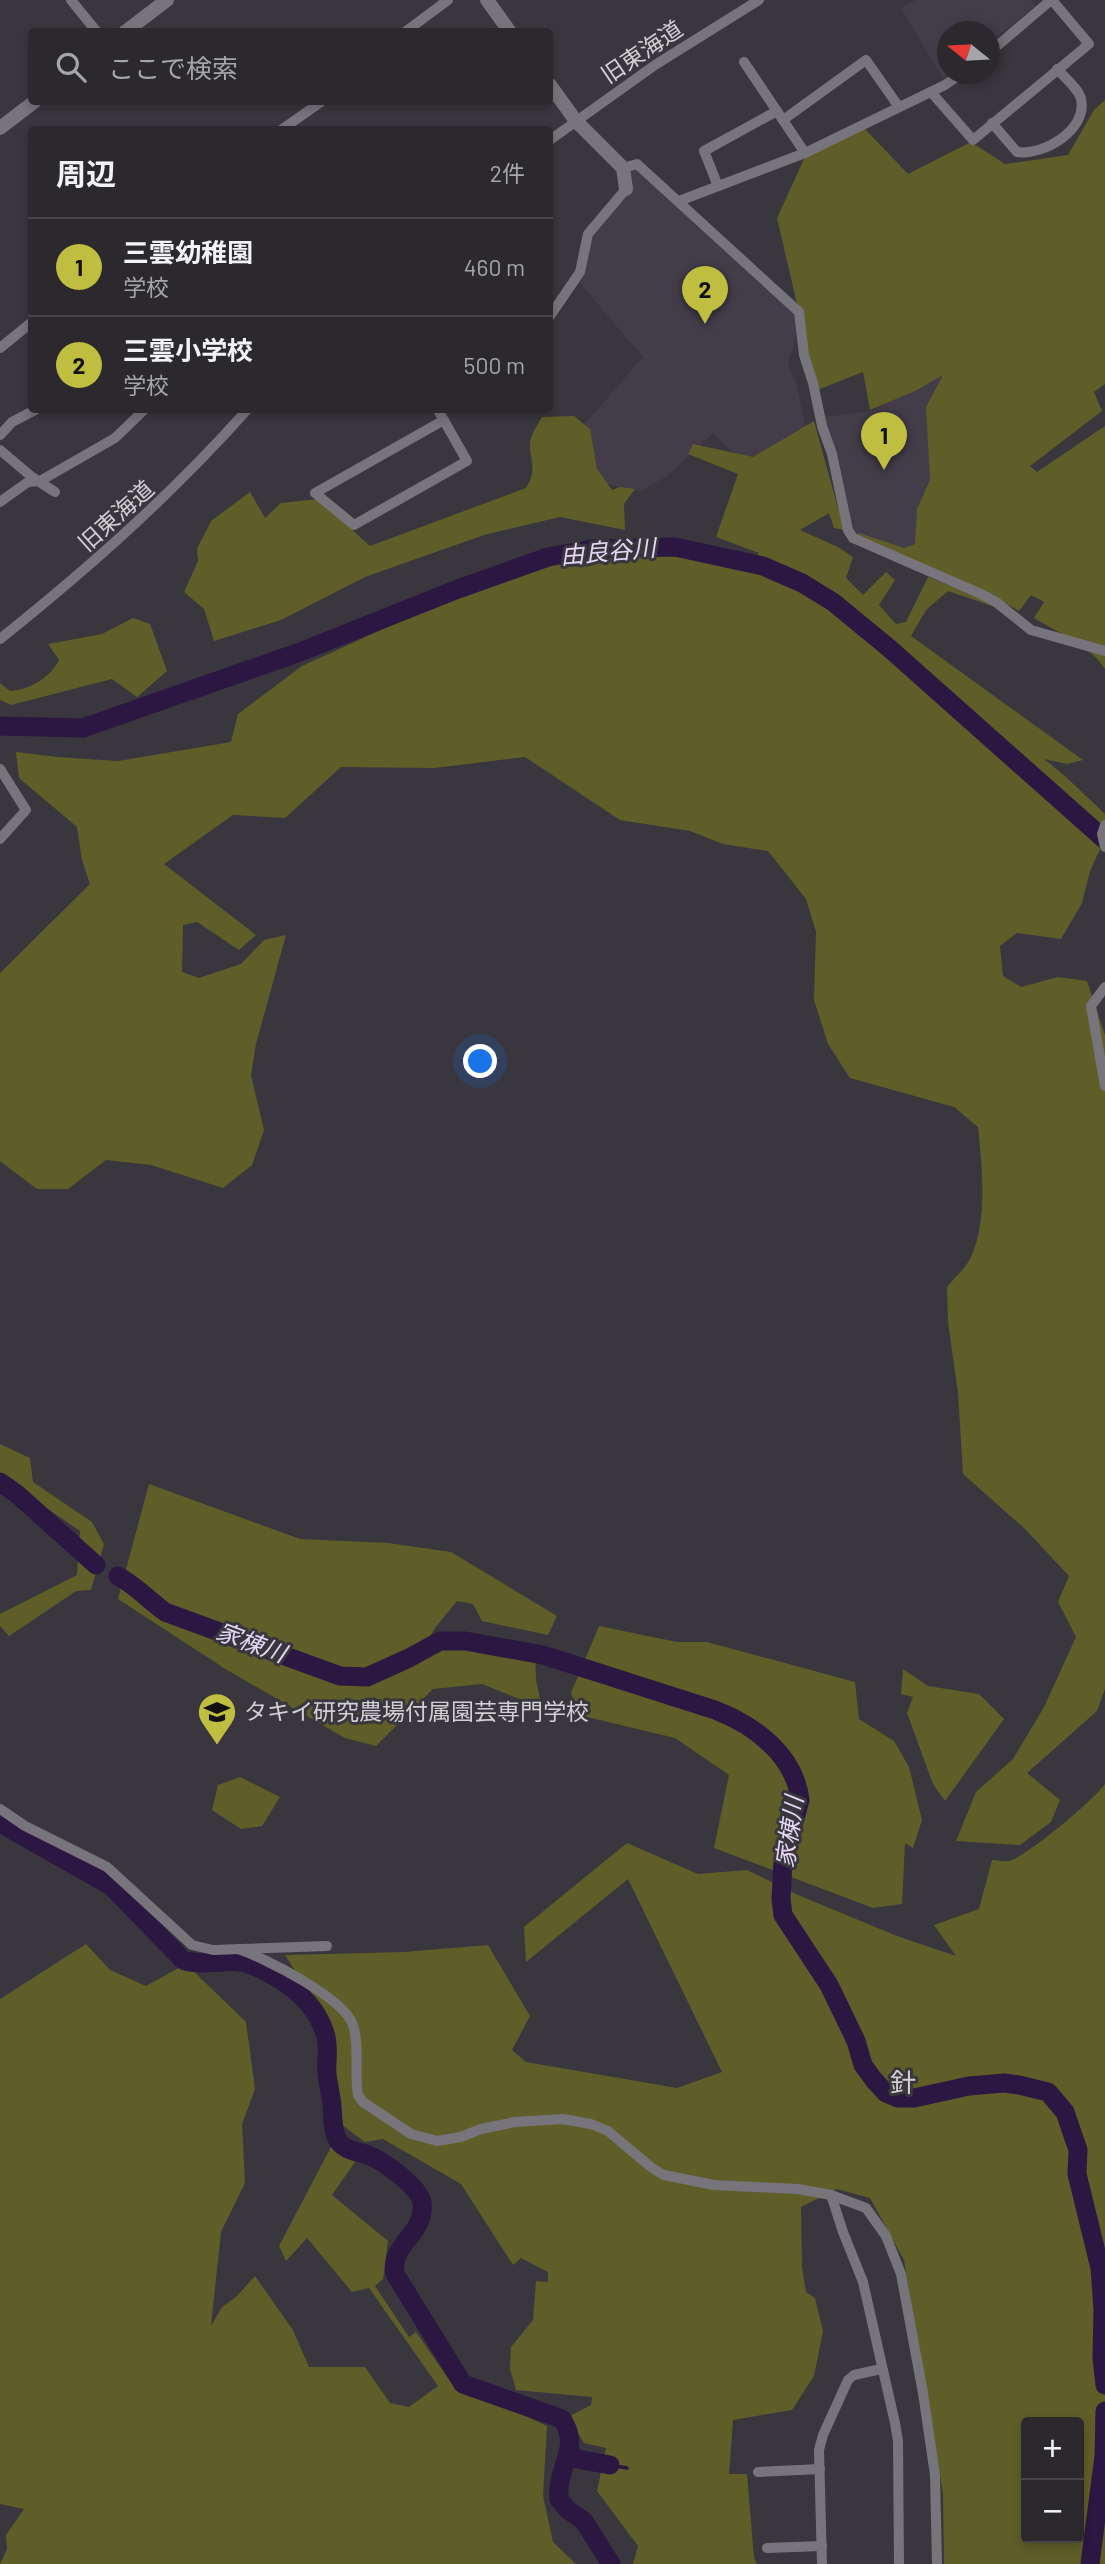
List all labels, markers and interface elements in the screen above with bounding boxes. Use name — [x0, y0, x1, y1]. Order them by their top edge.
street label: 旧東海道 — [595, 14, 687, 89]
north arrow — [937, 21, 1000, 84]
search box — [28, 28, 553, 105]
icon: search — [52, 48, 90, 86]
text: ここで検索 — [108, 52, 238, 83]
text: 周辺 — [56, 155, 116, 191]
text: 2件 — [490, 159, 525, 187]
text: 三雲幼稚園 — [123, 236, 253, 267]
text: 1 — [75, 253, 83, 281]
text: 460 m — [464, 253, 525, 281]
pin: 2 — [682, 266, 728, 324]
text: 学校 — [123, 273, 169, 301]
text: 三雲小学校 — [123, 334, 253, 365]
text: 2 — [73, 351, 85, 379]
text: 500 m — [464, 351, 525, 379]
text: 学校 — [123, 371, 169, 399]
pin: 1 — [861, 412, 907, 470]
street label: 旧東海道 — [72, 474, 159, 556]
water label: 由良谷川 — [559, 532, 660, 569]
your location — [463, 1044, 497, 1078]
water label: 家棟川 — [213, 1616, 293, 1669]
school or university icon: タキイ研究農場付属園芸専門学校 — [196, 1691, 238, 1746]
place label: タキイ研究農場付属園芸専門学校 — [244, 1697, 589, 1725]
water label: 家棟川 — [769, 1791, 808, 1869]
district label: 針 — [890, 2066, 916, 2097]
map controls — [1021, 2417, 1084, 2543]
button: + — [1021, 2417, 1084, 2480]
button: − — [1021, 2480, 1084, 2543]

